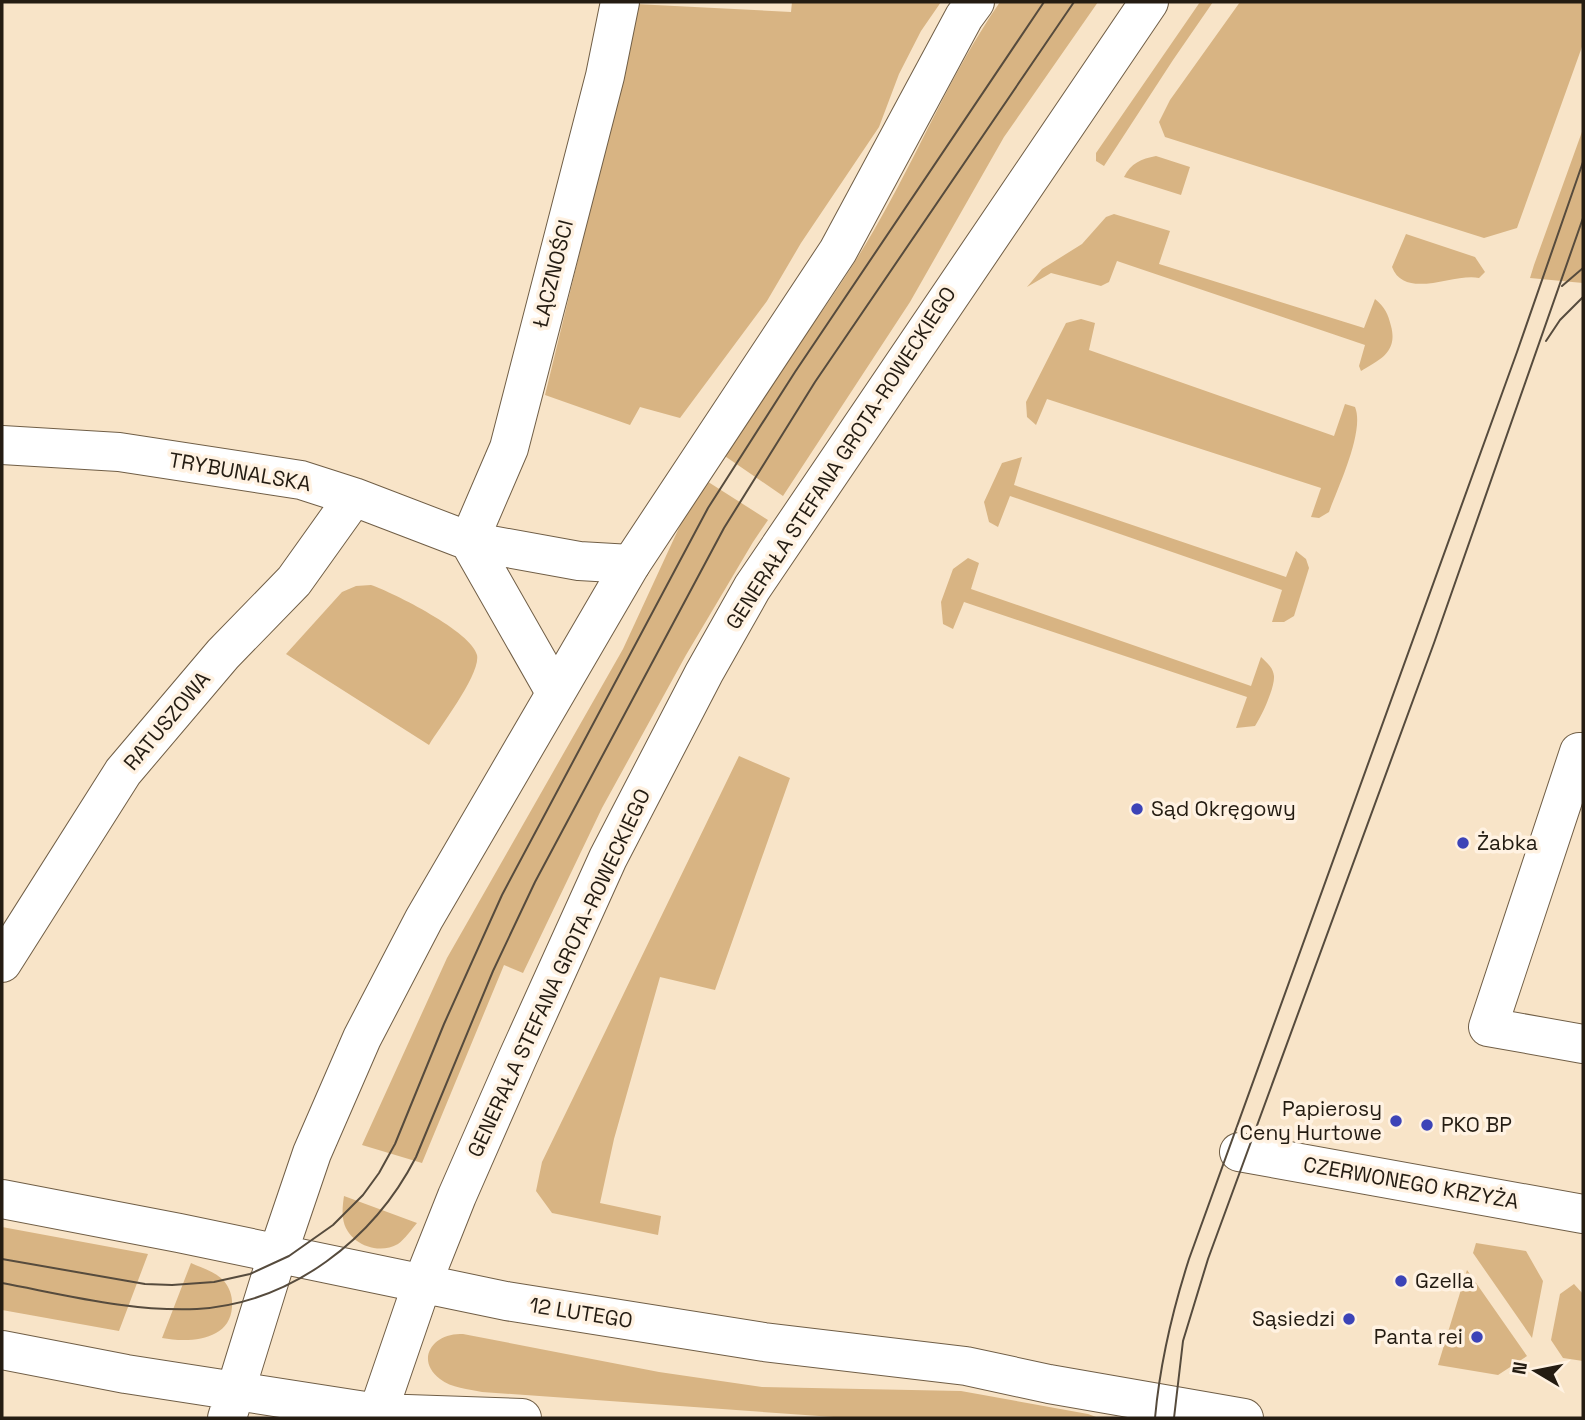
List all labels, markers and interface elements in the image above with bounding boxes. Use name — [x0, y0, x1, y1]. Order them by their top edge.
street label: ŁĄCZNOŚCI — [526, 217, 579, 331]
street label: GENERAŁA STEFANA GROTA-ROWECKIEGO — [719, 281, 962, 634]
street label: TRYBUNALSKA — [167, 446, 313, 497]
street label: RATUSZOWA — [117, 666, 216, 776]
street label: GENERAŁA STEFANA GROTA-ROWECKIEGO — [461, 784, 656, 1161]
place label: Sąd Okręgowy — [1151, 795, 1296, 822]
marker: Sąd Okręgowy — [1129, 801, 1145, 817]
place label: Żabka — [1477, 829, 1538, 856]
marker: Żabka — [1455, 835, 1471, 851]
place label: Papierosy Ceny Hurtowe — [1239, 1095, 1382, 1146]
place label: PKO BP — [1441, 1111, 1512, 1138]
marker: Papierosy Ceny Hurtowe — [1388, 1113, 1404, 1129]
marker: PKO BP — [1419, 1117, 1435, 1133]
street label: CZERWONEGO KRZYŻA — [1301, 1150, 1521, 1215]
place label: Gzella — [1415, 1267, 1474, 1294]
marker: Gzella — [1393, 1273, 1409, 1289]
street label: 12 LUTEGO — [528, 1291, 635, 1334]
place label: Sąsiedzi — [1252, 1305, 1335, 1332]
marker: Sąsiedzi — [1341, 1311, 1357, 1327]
place label: Panta rei — [1374, 1323, 1463, 1350]
marker: Panta rei — [1469, 1329, 1485, 1345]
north arrow — [1501, 1336, 1571, 1406]
text: N — [1506, 1360, 1533, 1377]

